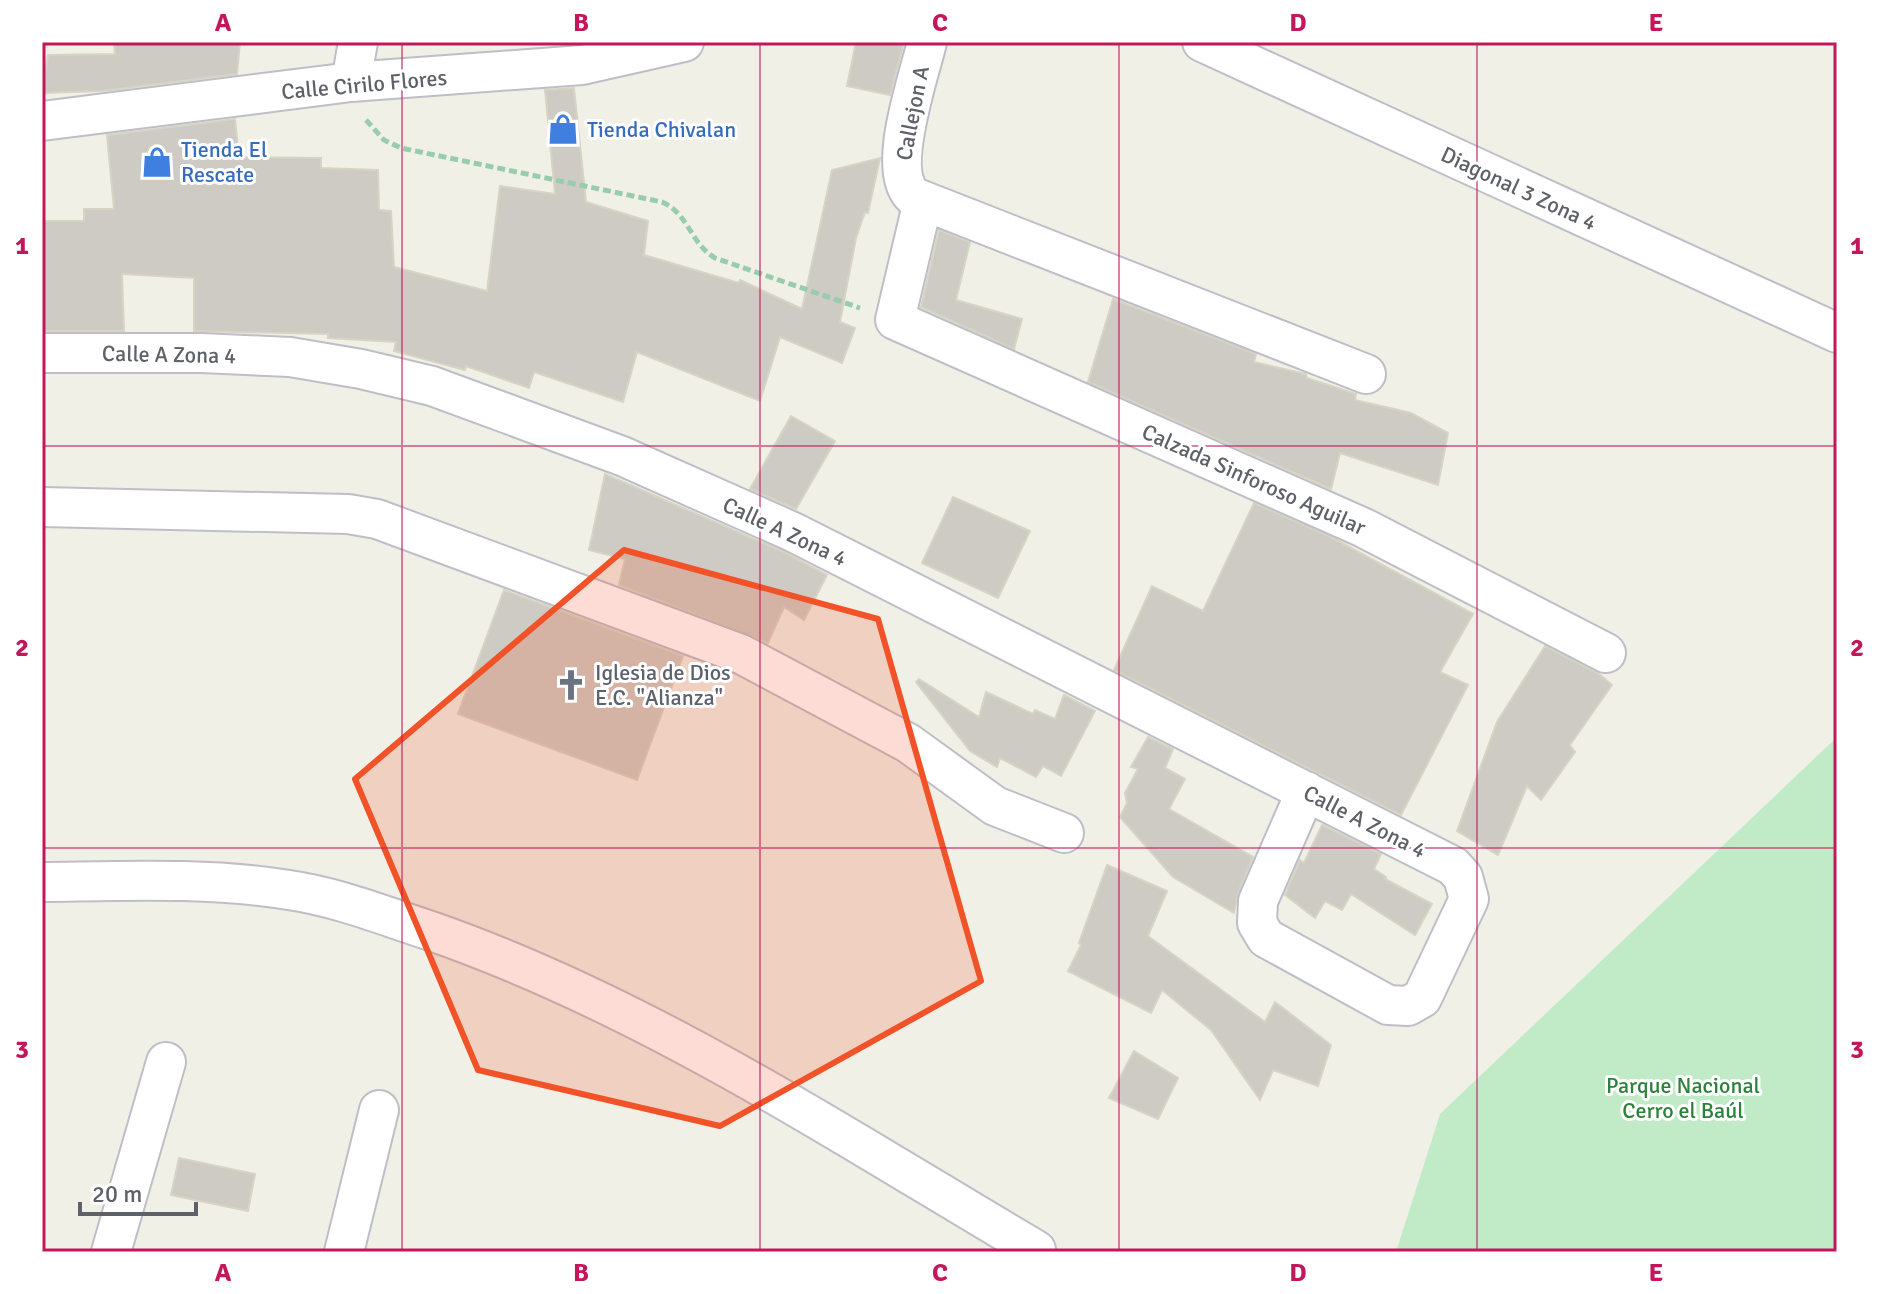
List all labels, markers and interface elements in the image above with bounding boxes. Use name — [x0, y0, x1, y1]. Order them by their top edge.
text: A — [215, 7, 232, 39]
text: B — [573, 7, 589, 39]
text: C — [932, 7, 948, 39]
text: D — [1289, 7, 1307, 39]
text: E — [1649, 7, 1663, 39]
street label: Callejon A — [890, 63, 935, 163]
street label: Calle Cirilo Flores — [280, 64, 448, 105]
shop icon: Tienda Chivalan — [546, 112, 580, 146]
place label: Tienda Chivalan — [587, 116, 736, 143]
place label: Tienda El Rescate — [181, 136, 267, 188]
street label: Diagonal 3 Zona 4 — [1437, 141, 1601, 236]
shop icon: Tienda El Rescate — [140, 145, 174, 179]
text: 1 — [15, 230, 29, 262]
text: 1 — [1850, 230, 1864, 262]
street label: Calle A Zona 4 — [102, 340, 236, 369]
street label: Calzada Sinforoso Aguilar — [1138, 418, 1370, 541]
street label: Calle A Zona 4 — [718, 491, 851, 572]
text: 2 — [15, 632, 29, 664]
text: 2 — [1850, 632, 1864, 664]
place label: Iglesia de Dios E.C. "Alianza" — [595, 659, 731, 711]
church icon: Iglesia de Dios E.C. "Alianza" — [554, 668, 588, 702]
street label: Calle A Zona 4 — [1299, 779, 1431, 864]
text: 3 — [15, 1034, 29, 1066]
text: 3 — [1850, 1034, 1864, 1066]
park label: Parque Nacional Cerro el Baúl — [1606, 1072, 1760, 1124]
scale bar — [80, 1166, 196, 1216]
text: 20 m — [92, 1179, 142, 1209]
text: A — [215, 1257, 232, 1289]
text: B — [573, 1257, 589, 1289]
text: C — [932, 1257, 948, 1289]
text: D — [1289, 1257, 1307, 1289]
text: E — [1649, 1257, 1663, 1289]

